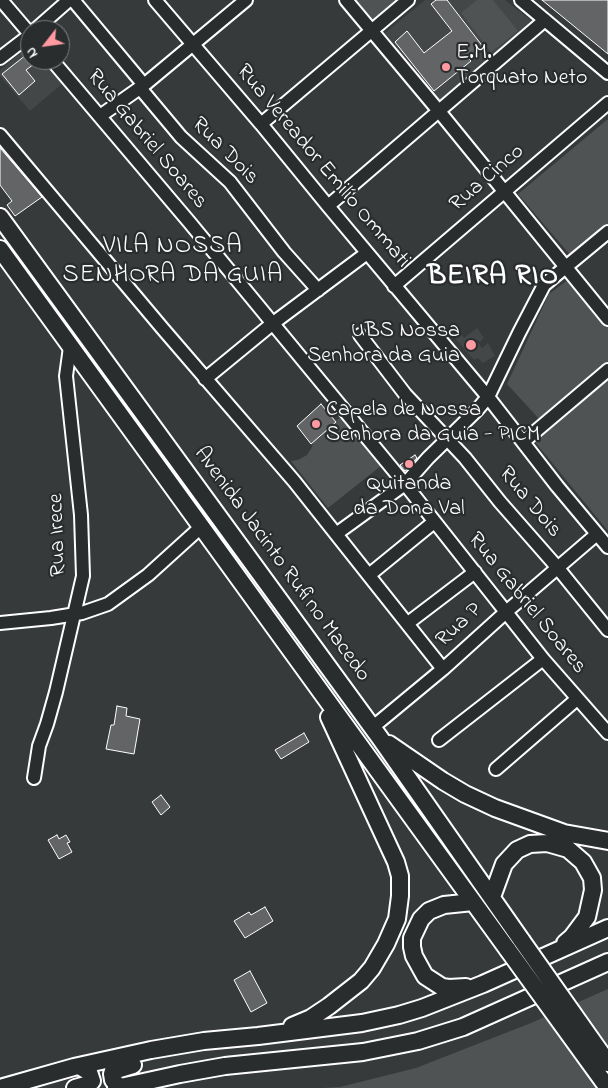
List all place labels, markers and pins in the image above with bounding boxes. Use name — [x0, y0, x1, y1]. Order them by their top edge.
place label: E.M. Torquato Neto — [456, 41, 587, 92]
marker: E.M. Torquato Neto — [440, 61, 452, 73]
place label: UBS Nossa Senhora da Guia — [307, 319, 460, 371]
marker: UBS Nossa Senhora da Guia — [464, 338, 478, 352]
place label: Capela de Nossa Senhora da Guia - PICM — [326, 398, 540, 450]
marker: Capela de Nossa Senhora da Guia - PICM — [310, 418, 322, 430]
marker: Quitanda da Dona Val — [403, 458, 415, 470]
place label: Quitanda da Dona Val — [353, 472, 465, 524]

